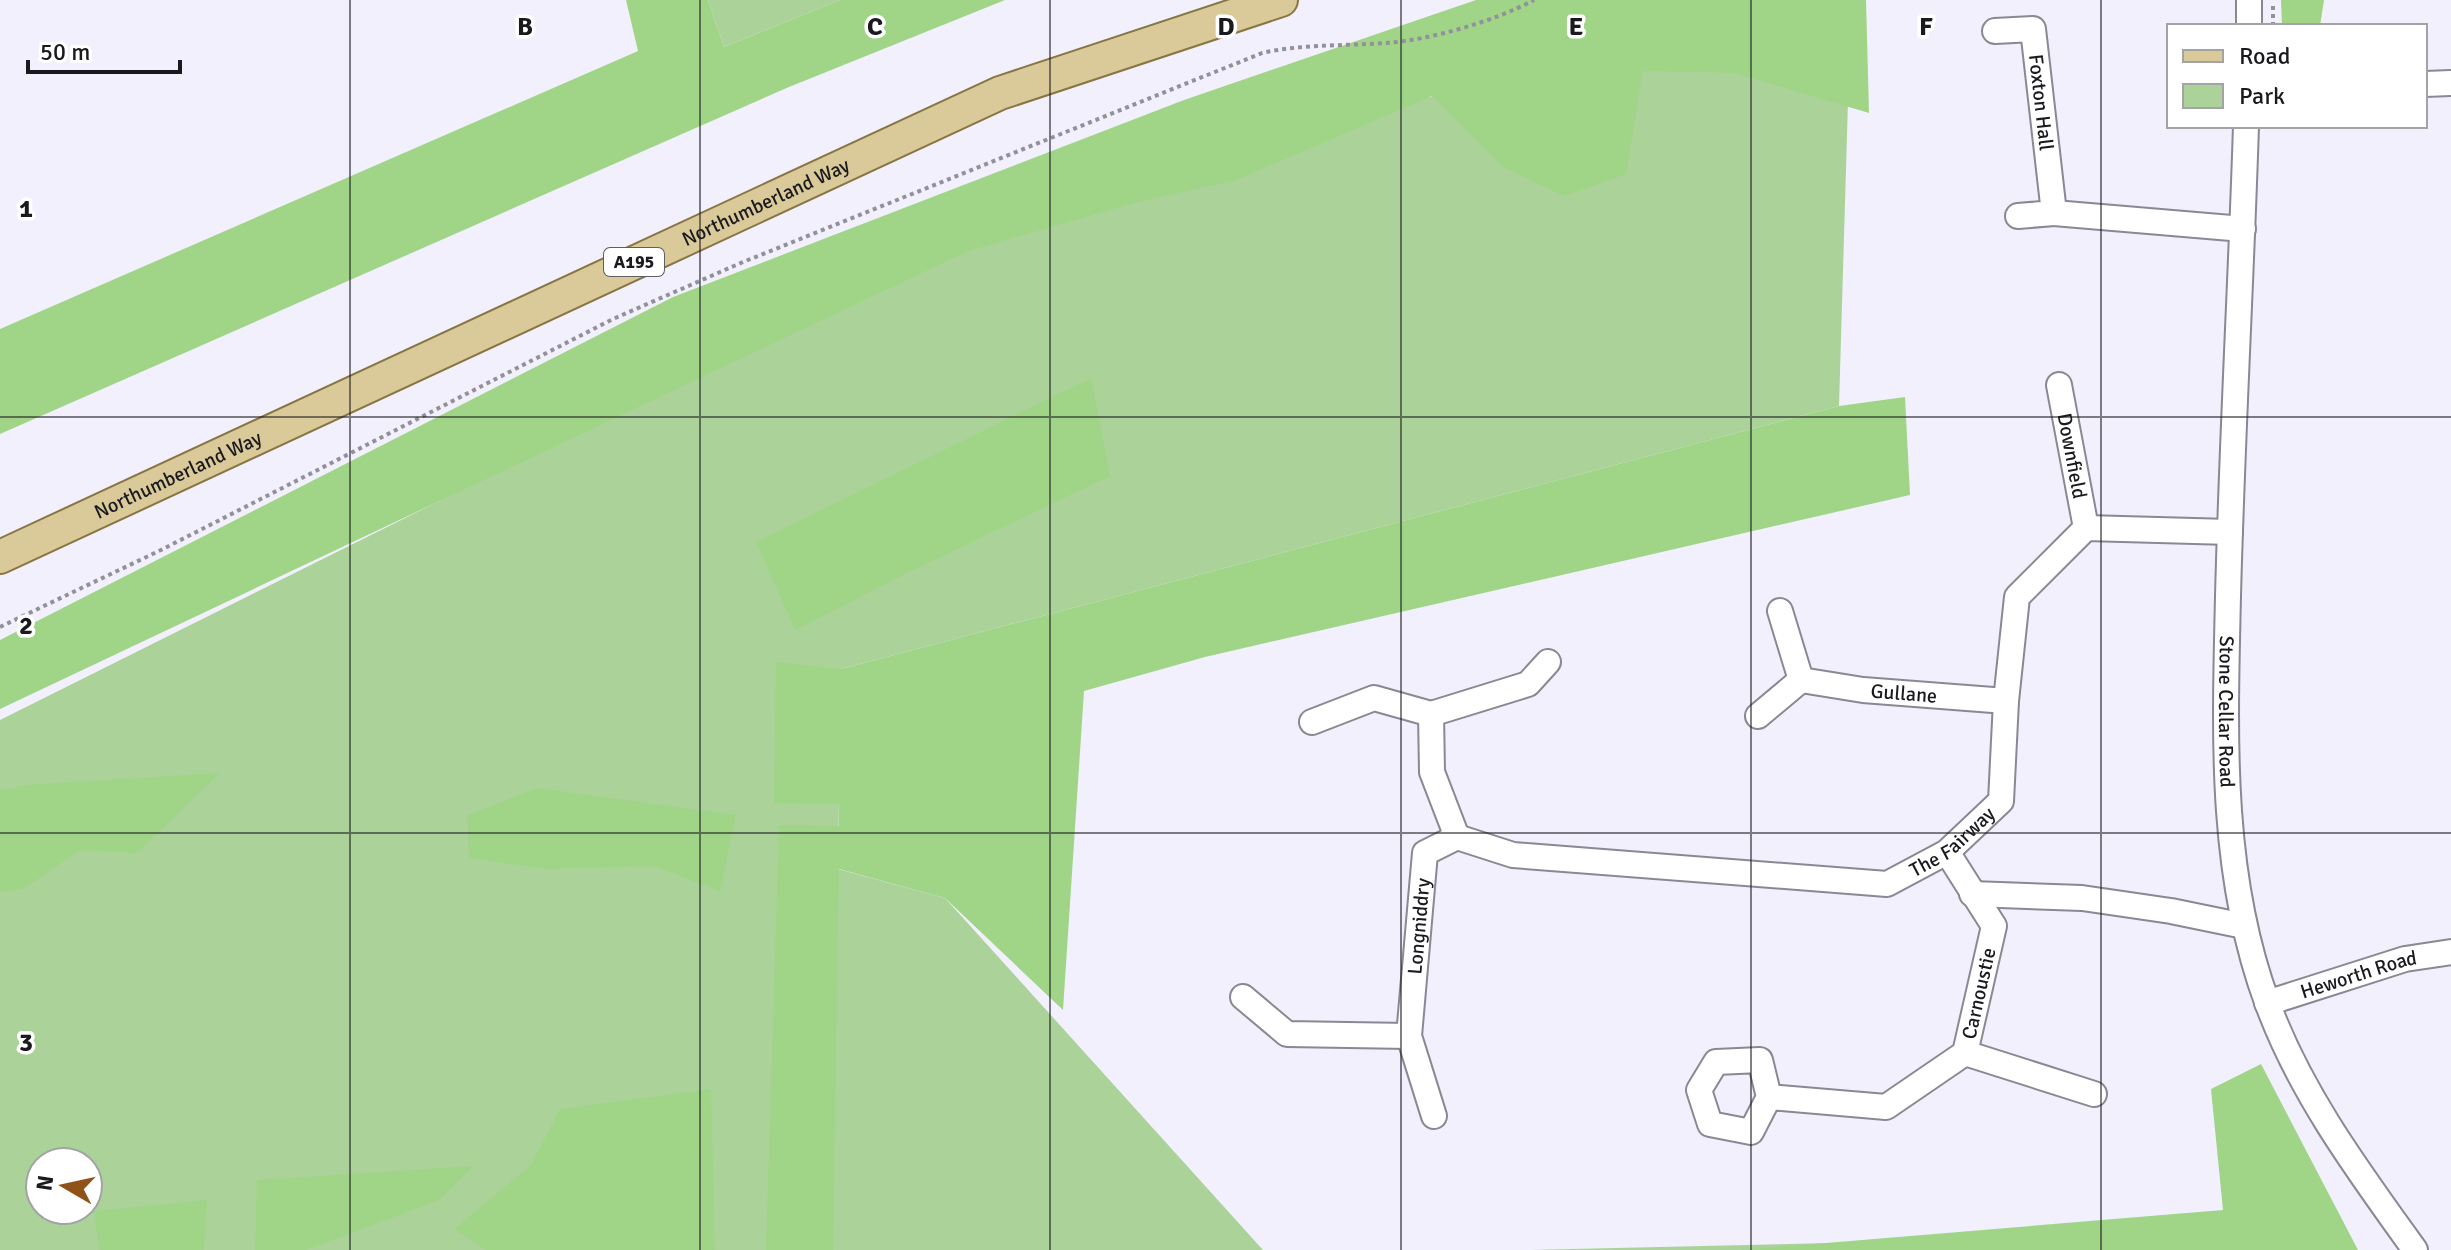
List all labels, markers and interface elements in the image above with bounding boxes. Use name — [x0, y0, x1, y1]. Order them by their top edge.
text: B — [517, 11, 533, 43]
text: C — [867, 11, 883, 43]
text: D — [1217, 11, 1235, 43]
text: E — [1569, 11, 1583, 43]
text: F — [1919, 11, 1933, 43]
scale bar — [28, 24, 180, 74]
legend — [2167, 24, 2427, 128]
text: 50 m — [40, 37, 90, 67]
text: Road — [2239, 41, 2290, 71]
street label: Foxton Hall — [2023, 53, 2059, 152]
text: Park — [2239, 81, 2285, 111]
street label: Northumberland Way — [678, 152, 854, 251]
text: 1 — [19, 193, 33, 225]
road number: A195 — [604, 248, 664, 276]
street label: Downfield — [2052, 411, 2093, 501]
street label: Northumberland Way — [90, 425, 266, 524]
text: 2 — [19, 610, 33, 642]
street label: Stone Cellar Road — [2214, 635, 2240, 788]
street label: Gullane — [1870, 678, 1938, 708]
street label: The Fairway — [1905, 801, 2000, 882]
street label: Longniddry — [1402, 876, 1435, 975]
street label: Carnoustie — [1956, 945, 2001, 1042]
street label: Heworth Road — [2297, 945, 2418, 1004]
text: 3 — [19, 1027, 33, 1059]
north arrow — [24, 1146, 104, 1226]
text: N — [30, 1173, 59, 1193]

